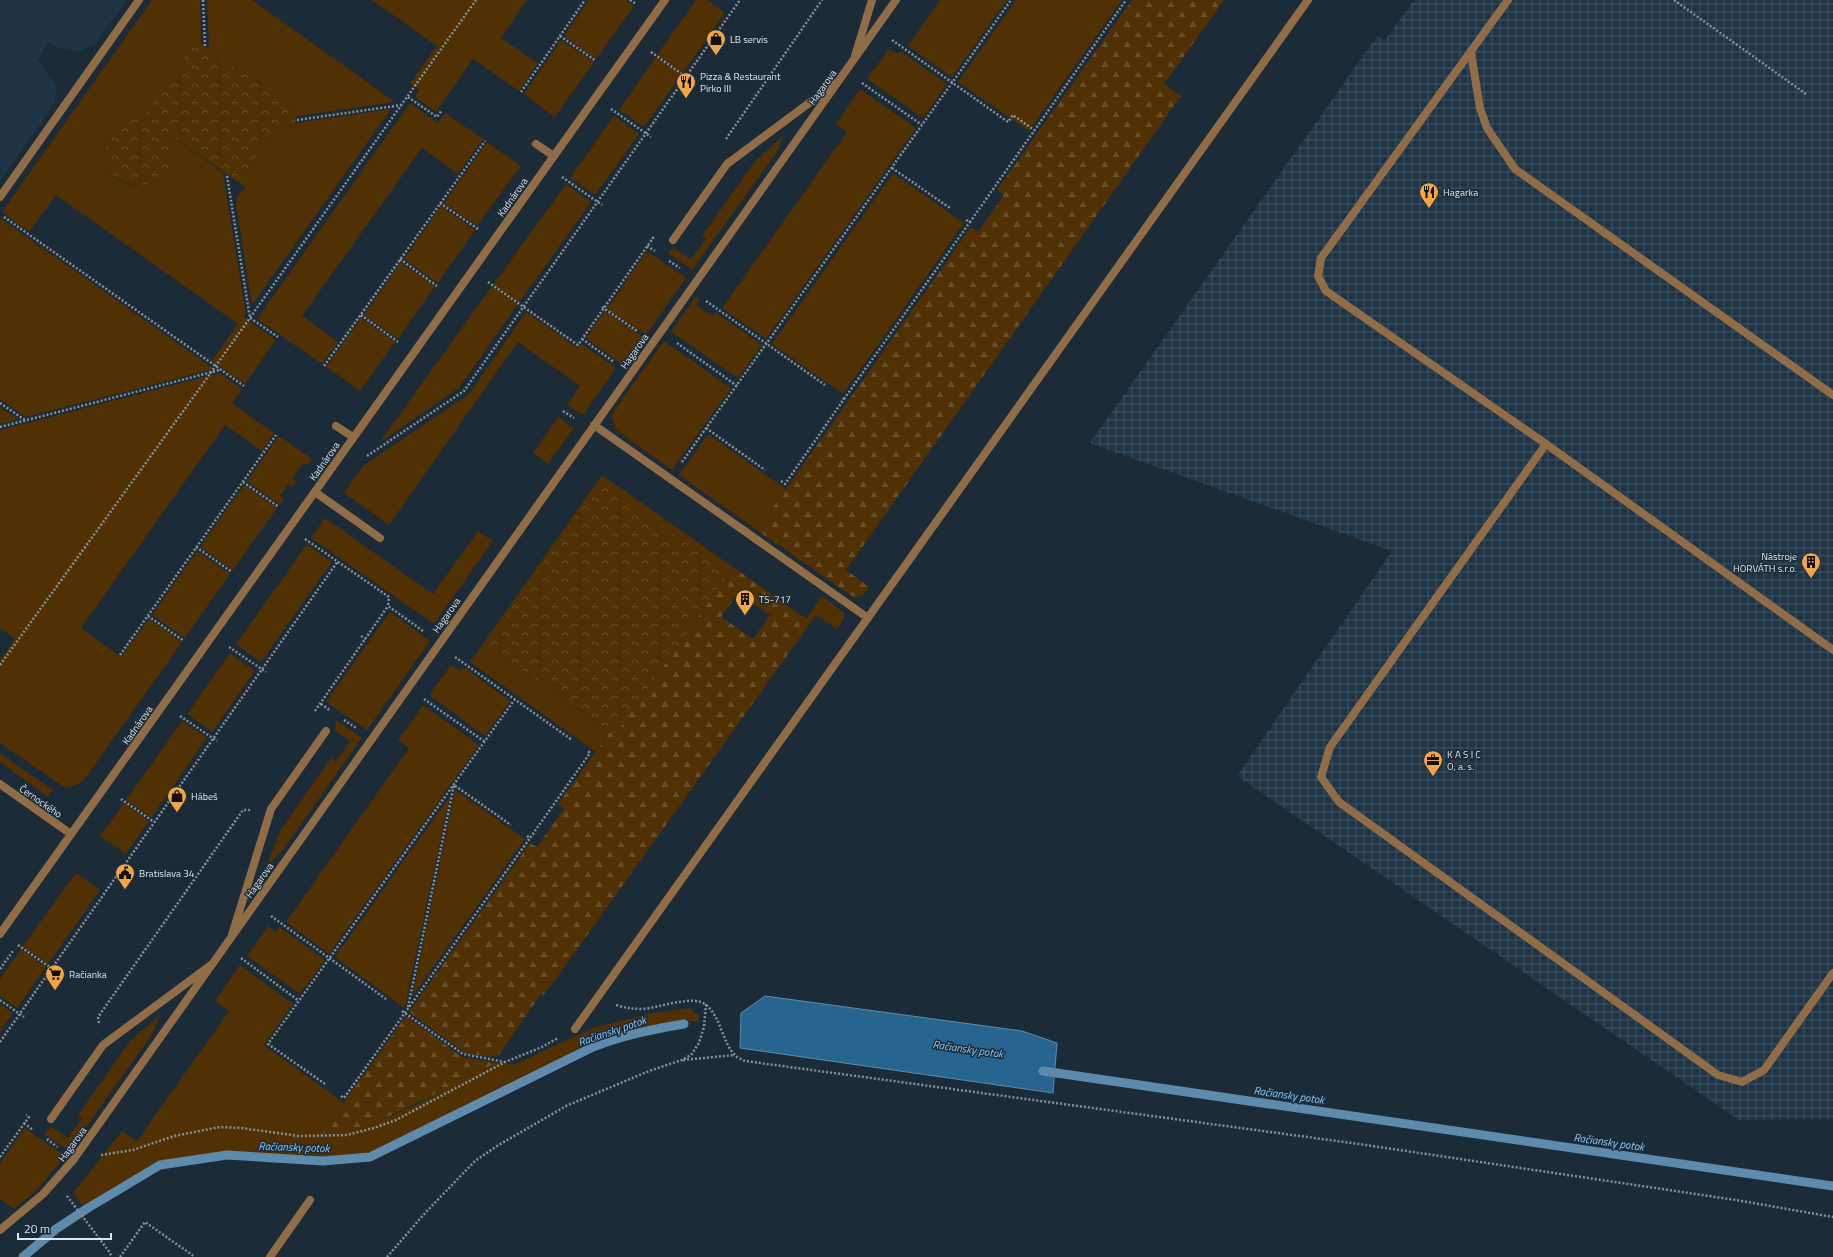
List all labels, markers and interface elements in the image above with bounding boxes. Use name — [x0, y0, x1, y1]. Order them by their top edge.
shop icon: LB servis — [705, 28, 727, 56]
place label: LB servis — [730, 32, 768, 47]
street label: Hagarova — [805, 67, 840, 108]
place label: Pizza & Restaurant Pirko III — [700, 69, 781, 96]
restaurant icon: Pizza & Restaurant Pirko III — [675, 71, 697, 99]
street label: Kadnárova — [493, 175, 531, 220]
restaurant icon: Hagarka — [1418, 181, 1440, 209]
place label: Hagarka — [1443, 185, 1478, 200]
street label: Hagarova — [617, 331, 652, 372]
street label: Kadnárova — [305, 439, 343, 484]
place label: Nástroje HORVÁTH s.r.o. — [1733, 549, 1797, 576]
building icon: Nástroje HORVÁTH s.r.o. — [1800, 551, 1822, 579]
building icon: TS-717 — [734, 588, 756, 616]
place label: TS-717 — [759, 592, 791, 607]
street label: Hagarova — [429, 595, 464, 636]
street label: Kadnárova — [118, 703, 156, 748]
place label: K A S I C O, a. s. — [1447, 747, 1481, 774]
office icon: K A S I C O, a. s. — [1422, 749, 1444, 777]
street label: Černockého — [16, 781, 65, 822]
shop icon: Hábeš — [166, 785, 188, 813]
place label: Hábeš — [191, 789, 218, 804]
street label: Hagarova — [242, 860, 277, 901]
public building icon: Bratislava 34 — [114, 862, 136, 890]
place label: Bratislava 34 — [139, 866, 195, 881]
supermarket icon: Račianka — [44, 963, 66, 991]
place label: Račianka — [69, 967, 107, 982]
water label: Račiansky potok — [576, 1012, 649, 1050]
water label: Račiansky potok — [932, 1036, 1005, 1062]
water label: Račiansky potok — [1253, 1082, 1326, 1108]
street label: Hagarova — [55, 1124, 90, 1165]
water label: Račiansky potok — [1573, 1129, 1646, 1155]
water label: Račiansky potok — [258, 1138, 331, 1156]
scale bar — [18, 1215, 111, 1241]
text: 20 m — [24, 1219, 50, 1238]

